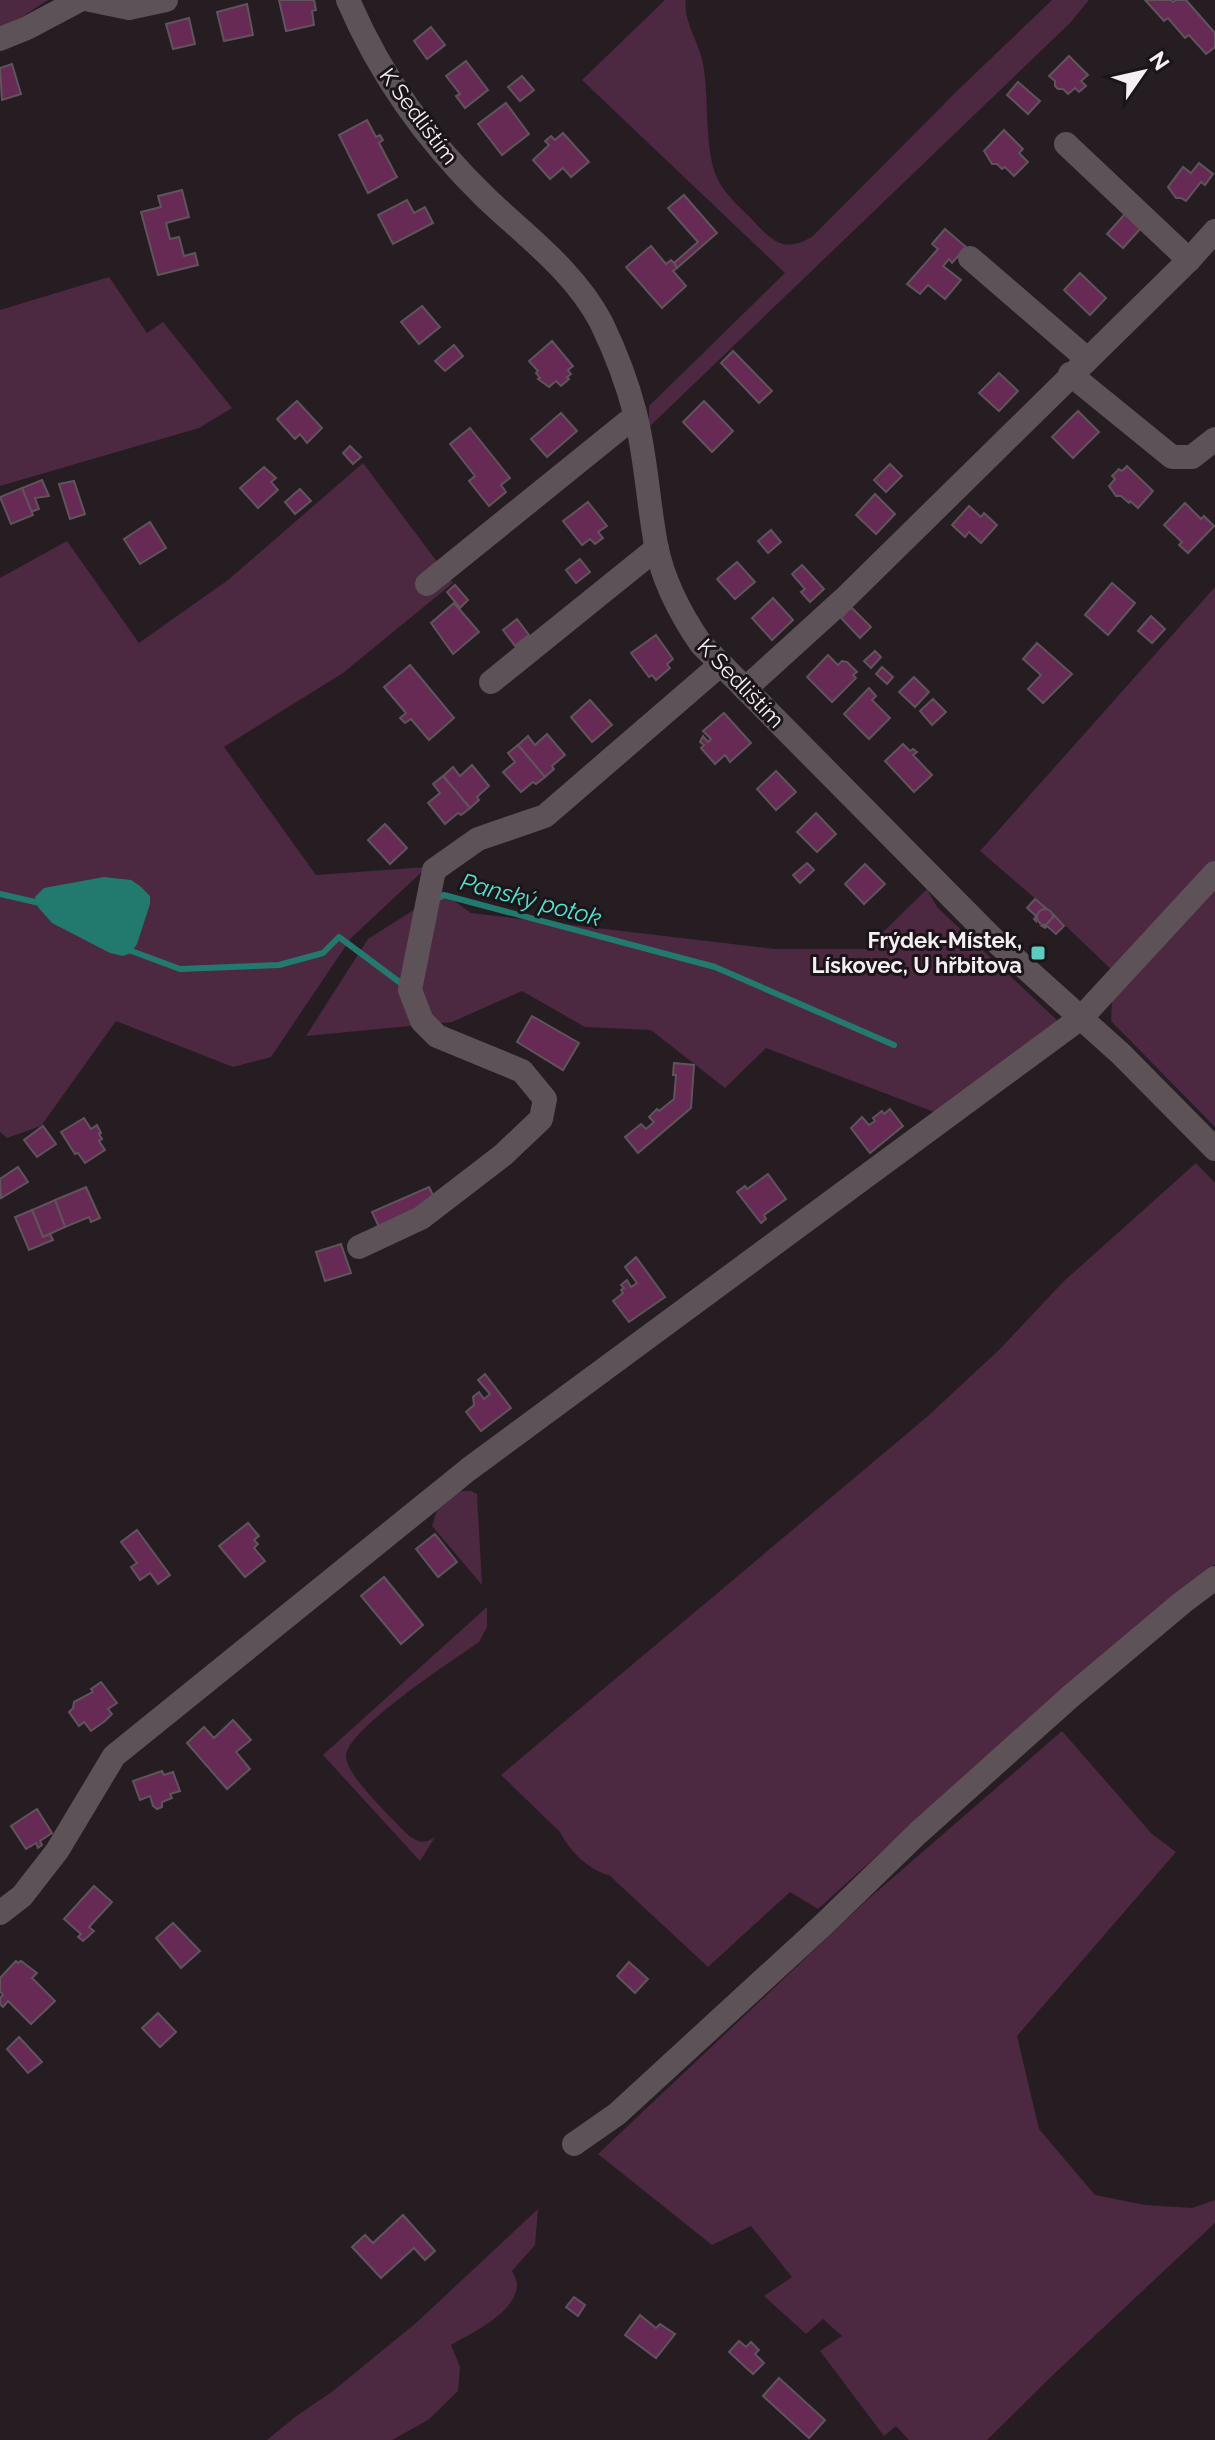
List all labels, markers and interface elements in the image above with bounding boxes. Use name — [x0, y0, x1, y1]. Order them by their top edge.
north arrow — [1103, 32, 1183, 112]
text: N — [1144, 47, 1175, 75]
street label: K Sedlištím — [375, 63, 463, 169]
street label: K Sedlištím — [692, 633, 790, 733]
water label: Panský potok — [457, 867, 605, 932]
place label: Frýdek-Místek, Lískovec, U hřbitova — [812, 927, 1022, 978]
marker: Frýdek-Místek, Lískovec, U hřbitova — [1029, 944, 1047, 962]

